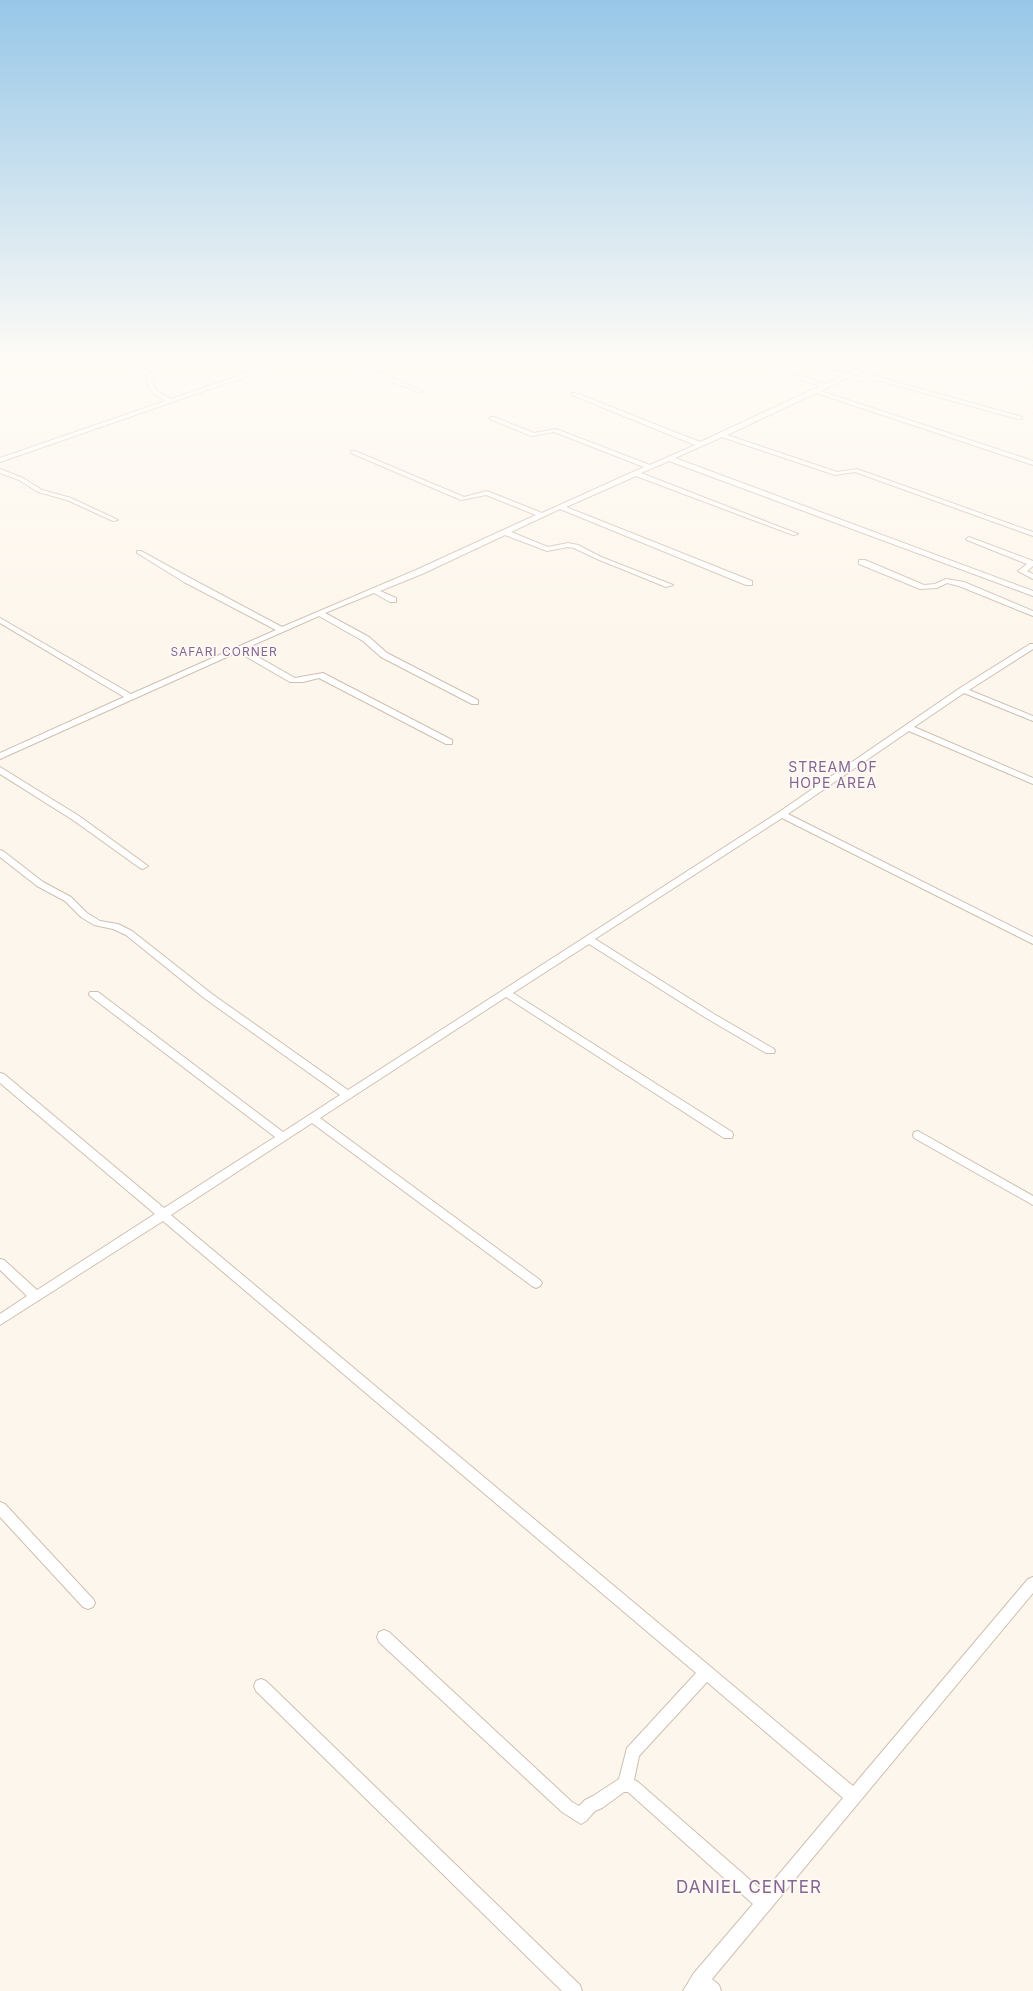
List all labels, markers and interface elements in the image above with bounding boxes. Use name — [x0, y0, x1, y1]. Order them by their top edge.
district label: SAFARI CORNER — [170, 645, 278, 659]
district label: STREAM OF HOPE AREA — [788, 760, 878, 792]
district label: DANIEL CENTER — [676, 1878, 822, 1898]

